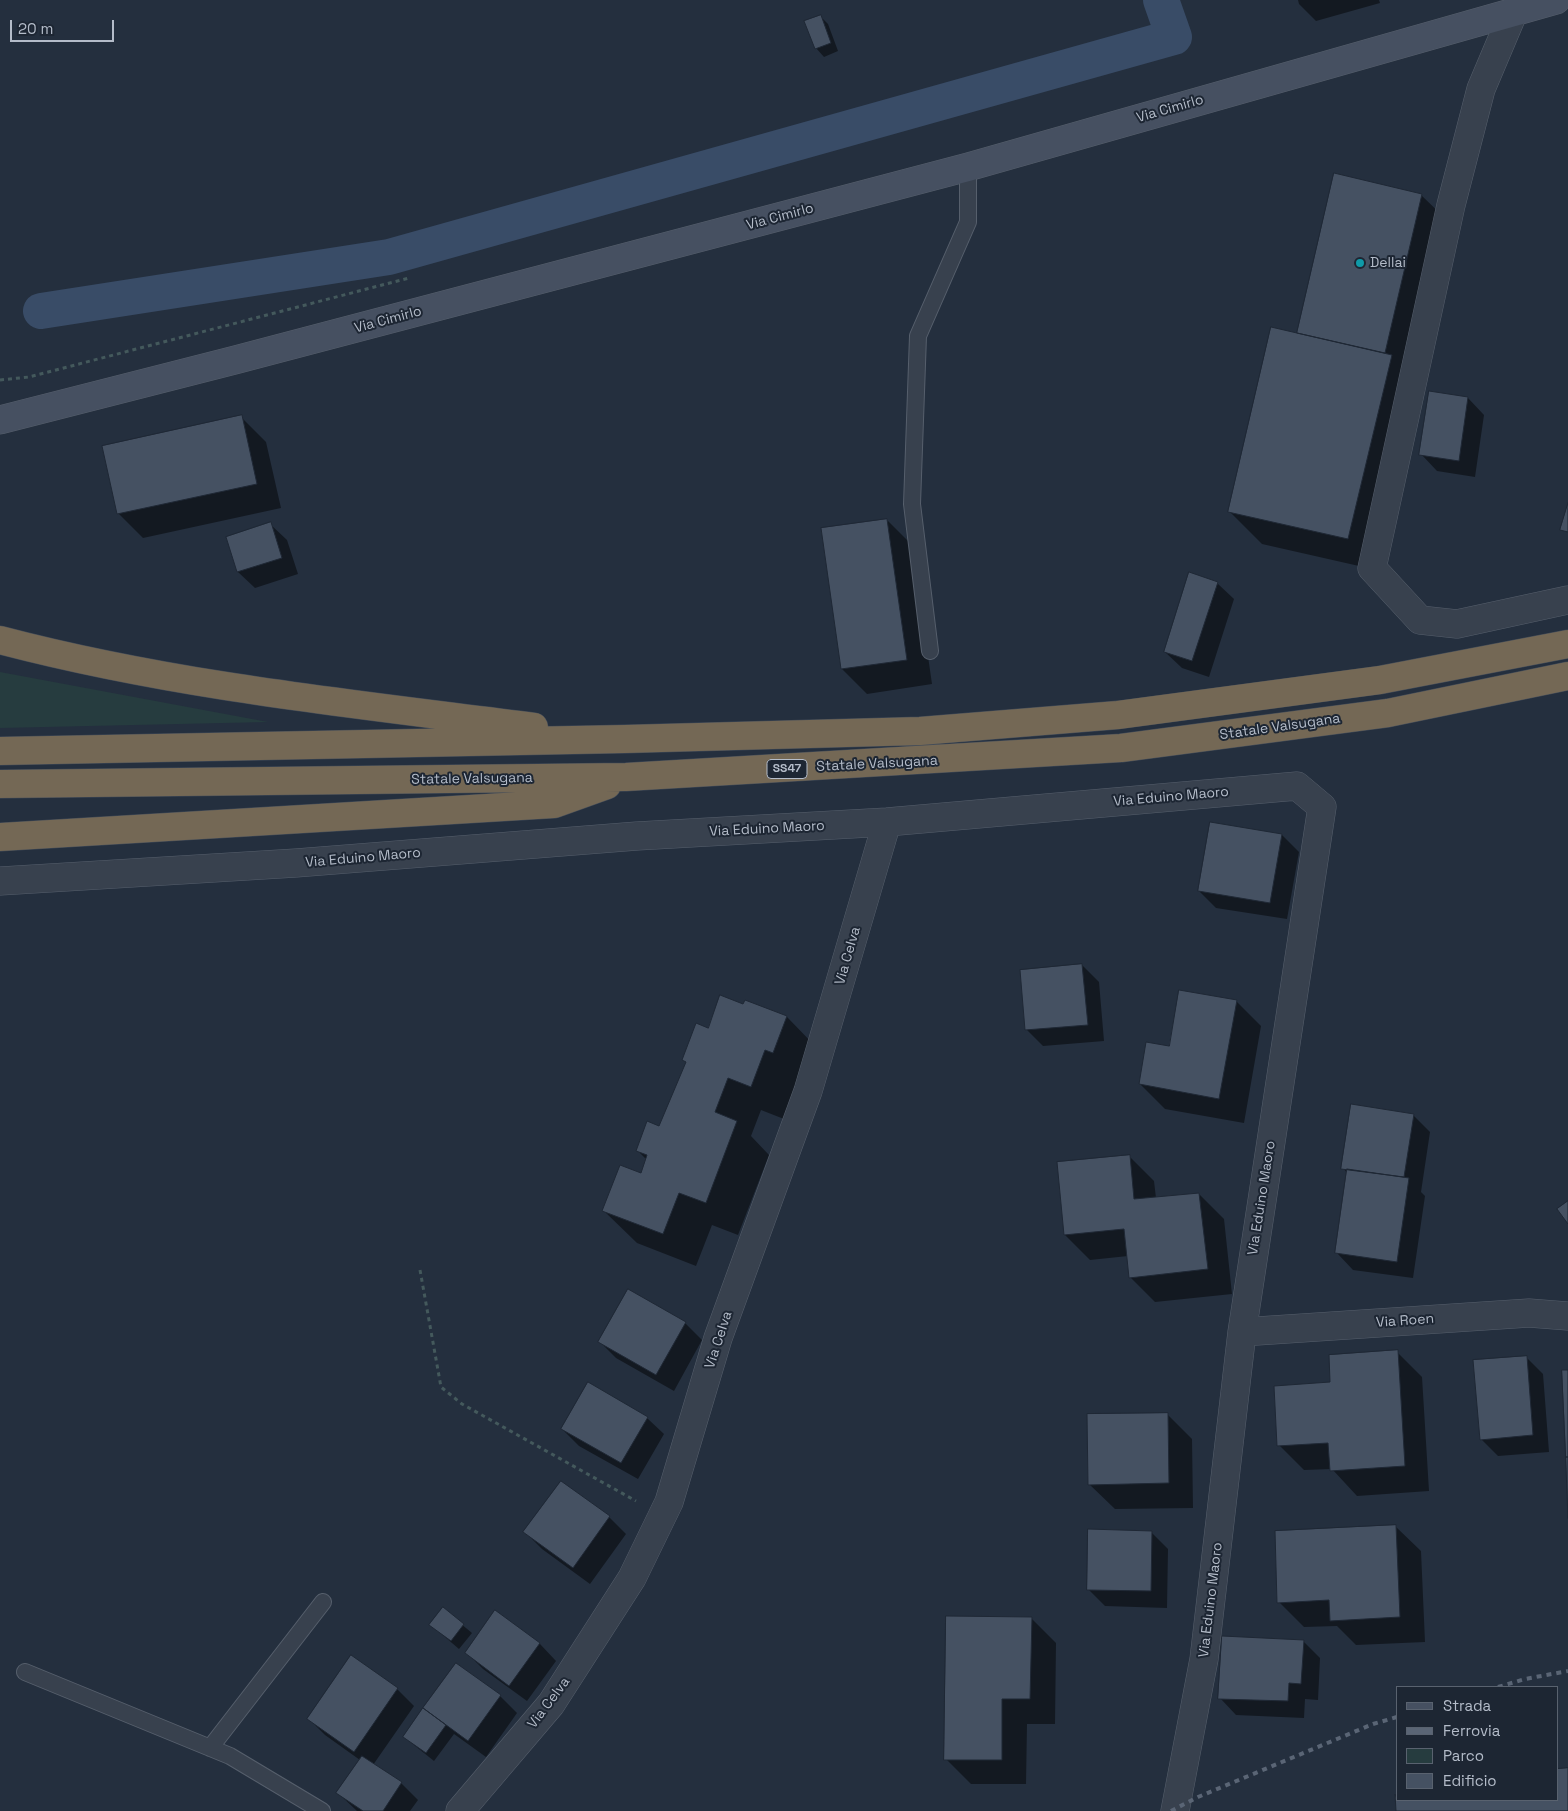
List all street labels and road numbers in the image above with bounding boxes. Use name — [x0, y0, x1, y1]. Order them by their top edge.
street label: Via Cimirlo — [1135, 91, 1205, 127]
street label: Via Cimirlo — [745, 200, 815, 234]
street label: Via Cimirlo — [353, 303, 423, 337]
street label: Statale Valsugana — [1219, 710, 1341, 744]
street label: Statale Valsugana — [816, 752, 938, 776]
road number: SS47 — [767, 760, 807, 779]
street label: Statale Valsugana — [411, 770, 533, 788]
street label: Via Eduino Maoro — [1113, 784, 1229, 810]
street label: Via Eduino Maoro — [709, 818, 825, 840]
street label: Via Eduino Maoro — [305, 845, 421, 871]
street label: Via Celva — [832, 925, 864, 987]
street label: Via Eduino Maoro — [1245, 1140, 1279, 1256]
street label: Via Celva — [702, 1309, 736, 1371]
street label: Via Roen — [1375, 1311, 1435, 1331]
street label: Via Eduino Maoro — [1196, 1542, 1226, 1658]
street label: Via Celva — [524, 1674, 574, 1732]

